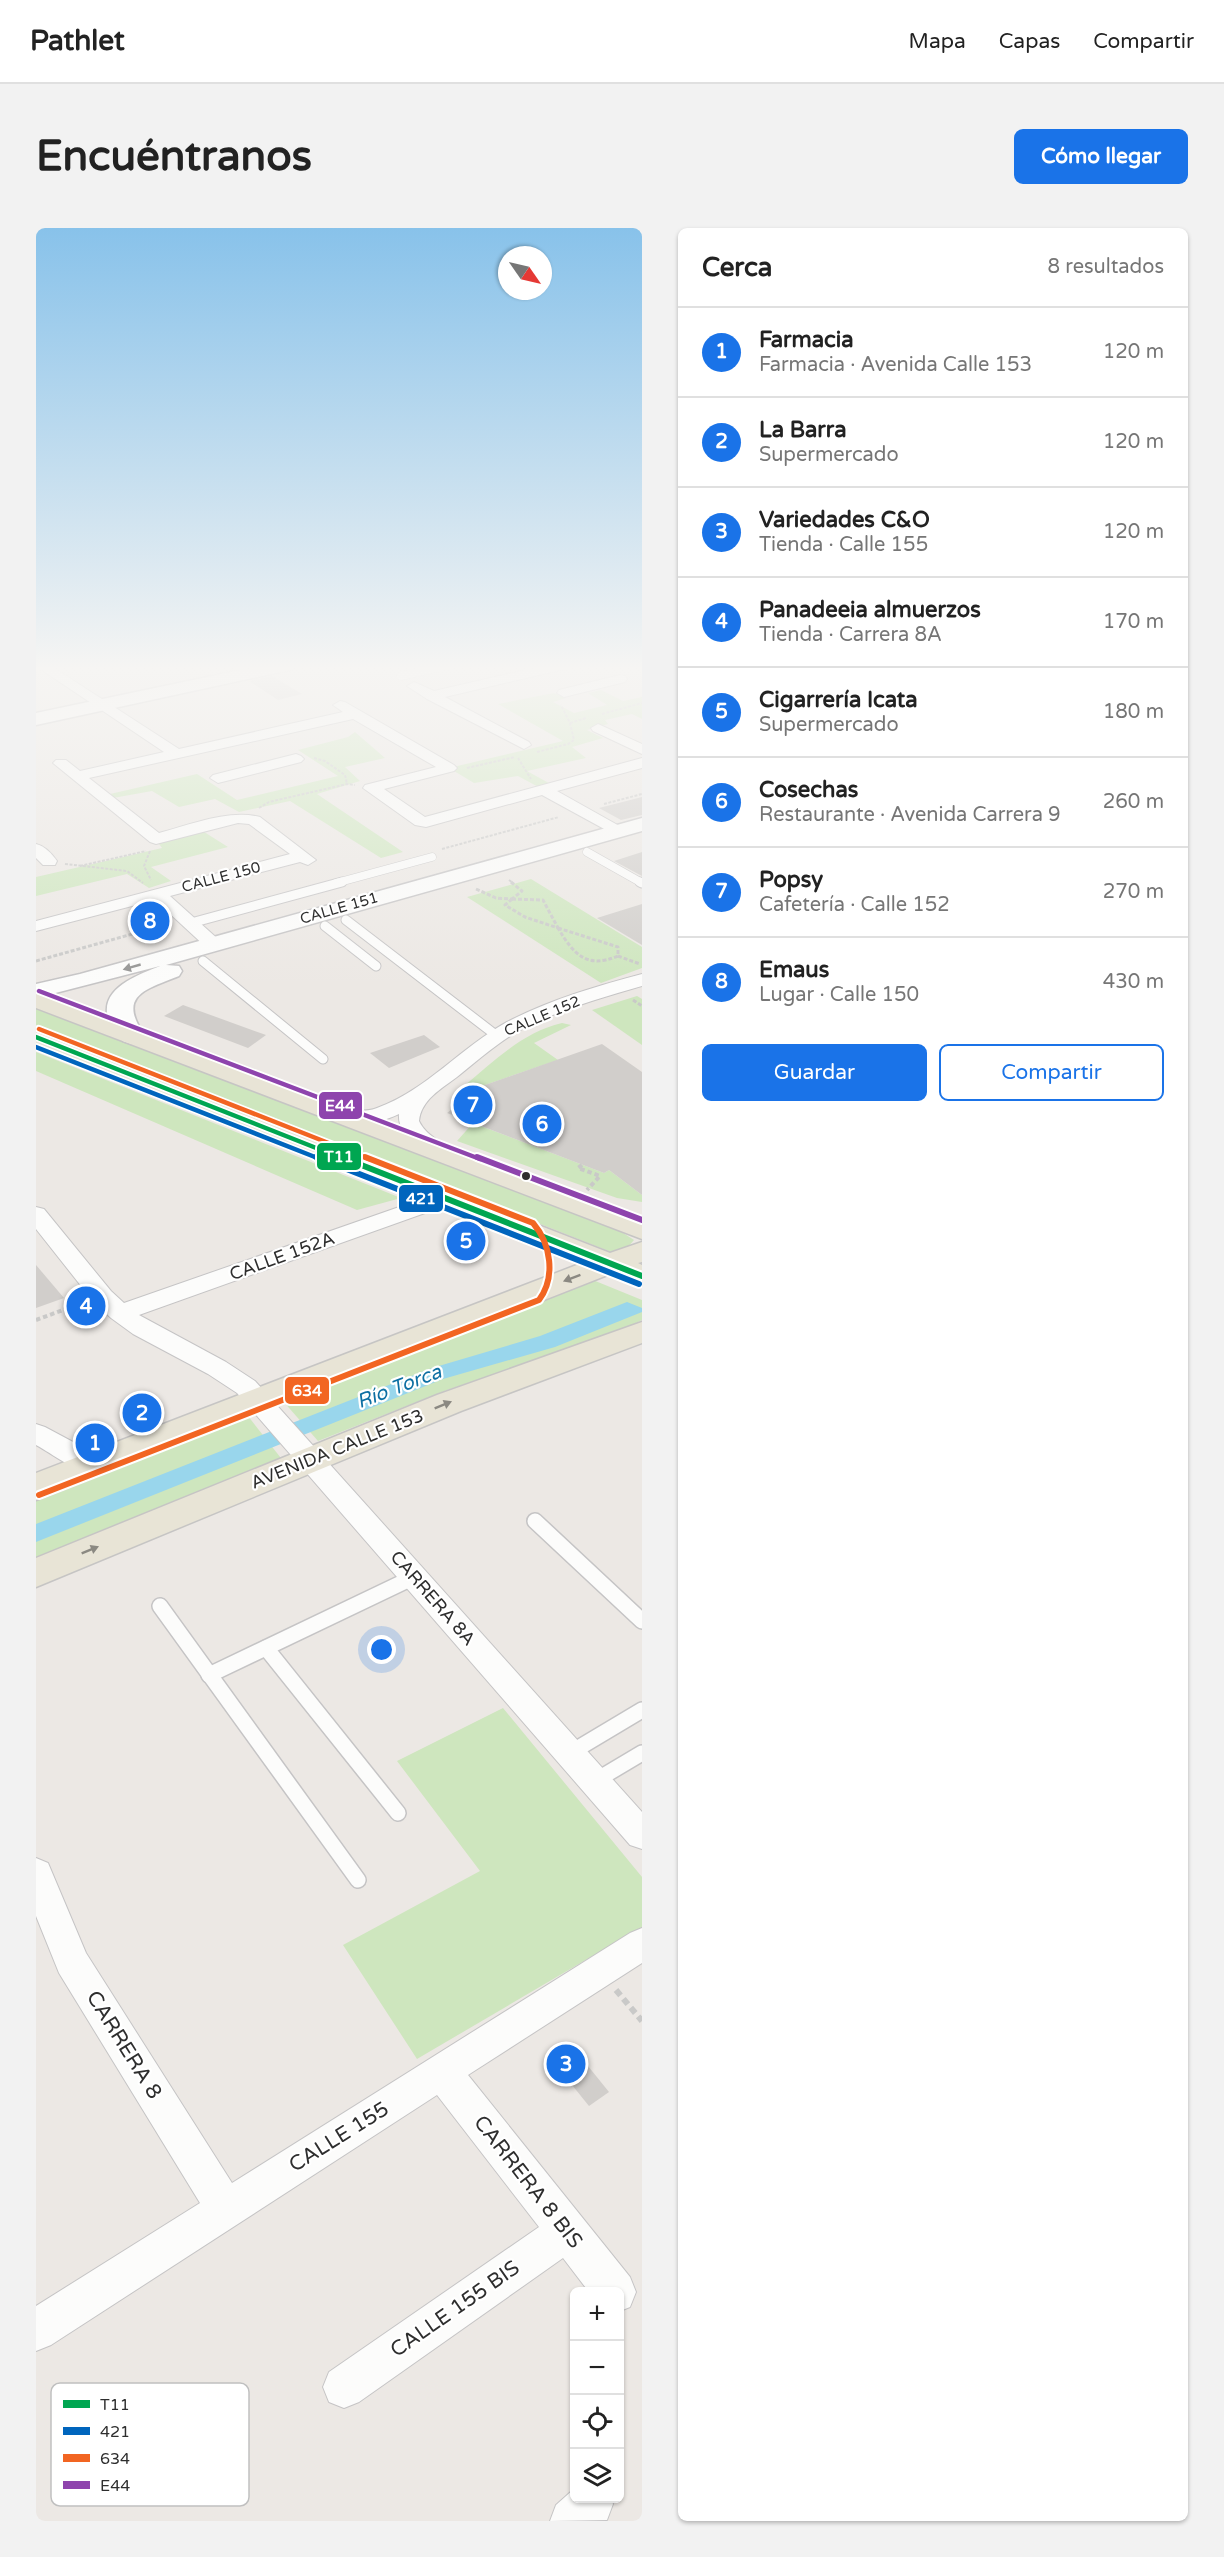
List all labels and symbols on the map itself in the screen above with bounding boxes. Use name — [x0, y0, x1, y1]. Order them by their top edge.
north arrow — [498, 246, 552, 300]
street label: CALLE 150 — [180, 858, 262, 896]
street label: CALLE 151 — [298, 888, 380, 928]
pin: 8 — [130, 898, 170, 944]
one-way arrow — [123, 962, 142, 972]
street label: CALLE 152 — [501, 992, 583, 1040]
pin: 7 — [454, 1082, 492, 1128]
line badge: E44 — [318, 1091, 363, 1120]
text: E44 — [325, 1096, 355, 1116]
pin: 6 — [522, 1102, 562, 1146]
line badge: T11 — [316, 1142, 362, 1171]
text: T11 — [323, 1147, 354, 1167]
unlabelled marker — [520, 1170, 532, 1182]
line badge: 421 — [398, 1184, 444, 1213]
text: 421 — [406, 1189, 436, 1209]
pin: 5 — [446, 1218, 486, 1264]
street label: CALLE 152A — [226, 1227, 338, 1285]
one-way arrow — [563, 1274, 581, 1283]
pin: 4 — [67, 1284, 106, 1328]
water label: Río Torca — [353, 1360, 446, 1414]
line badge: 634 — [284, 1376, 330, 1405]
text: 634 — [292, 1381, 322, 1401]
pin: 2 — [122, 1390, 162, 1436]
one-way arrow — [434, 1400, 452, 1410]
street label: AVENIDA CALLE 153 — [247, 1404, 427, 1494]
pin: 1 — [76, 1420, 114, 1466]
one-way arrow — [81, 1545, 99, 1554]
street label: CARRERA 8A — [386, 1546, 480, 1650]
your location — [367, 1635, 396, 1664]
street label: CARRERA 8 — [81, 1986, 167, 2104]
pin: 3 — [546, 2042, 586, 2086]
street label: CALLE 155 — [285, 2096, 393, 2178]
street label: CARRERA 8 BIS — [468, 2111, 588, 2253]
street label: CALLE 155 BIS — [386, 2255, 524, 2363]
legend — [51, 2383, 249, 2506]
text: T11 — [100, 2395, 130, 2415]
text: 421 — [100, 2422, 130, 2442]
text: 634 — [100, 2449, 130, 2469]
text: E44 — [100, 2476, 130, 2496]

